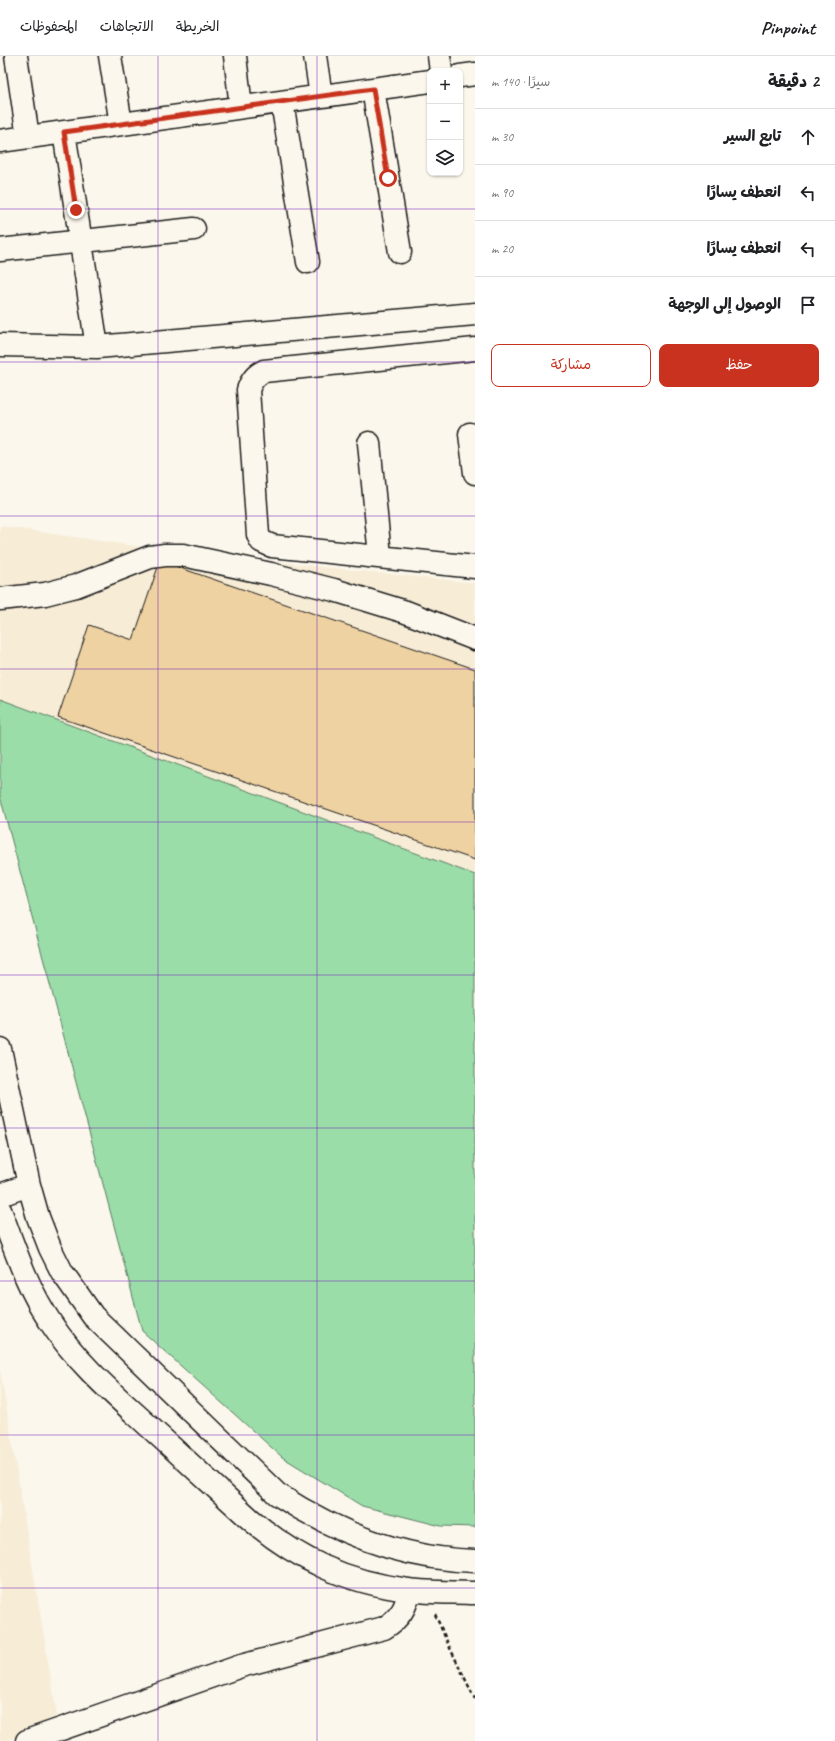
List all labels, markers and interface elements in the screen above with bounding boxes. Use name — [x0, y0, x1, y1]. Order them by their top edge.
text: Pinpoint — [761, 16, 815, 40]
text: المحفوظات — [20, 18, 78, 35]
text: الاتجاهات — [100, 18, 154, 35]
text: الخريطة — [176, 18, 219, 35]
map controls — [427, 68, 463, 176]
button: + — [427, 68, 463, 104]
text: 2 دقيقة — [768, 71, 819, 92]
text: سيرًا · 140 m — [491, 74, 550, 90]
button: − — [427, 104, 463, 140]
icon: ahead — [797, 126, 819, 148]
text: تابع السير — [724, 127, 781, 146]
text: 30 m — [491, 129, 513, 145]
button: layers — [427, 140, 463, 176]
route start — [379, 169, 397, 187]
icon: left — [797, 182, 819, 204]
text: انعطف يسارًا — [706, 183, 781, 202]
text: 90 m — [491, 185, 513, 201]
route end — [67, 201, 85, 219]
icon: left — [797, 238, 819, 260]
text: انعطف يسارًا — [706, 239, 781, 258]
text: 20 m — [491, 241, 513, 257]
icon: arrive — [797, 294, 819, 316]
text: الوصول إلى الوجهة — [668, 295, 781, 314]
button: مشاركة — [491, 344, 651, 387]
button: حفظ — [659, 344, 819, 387]

